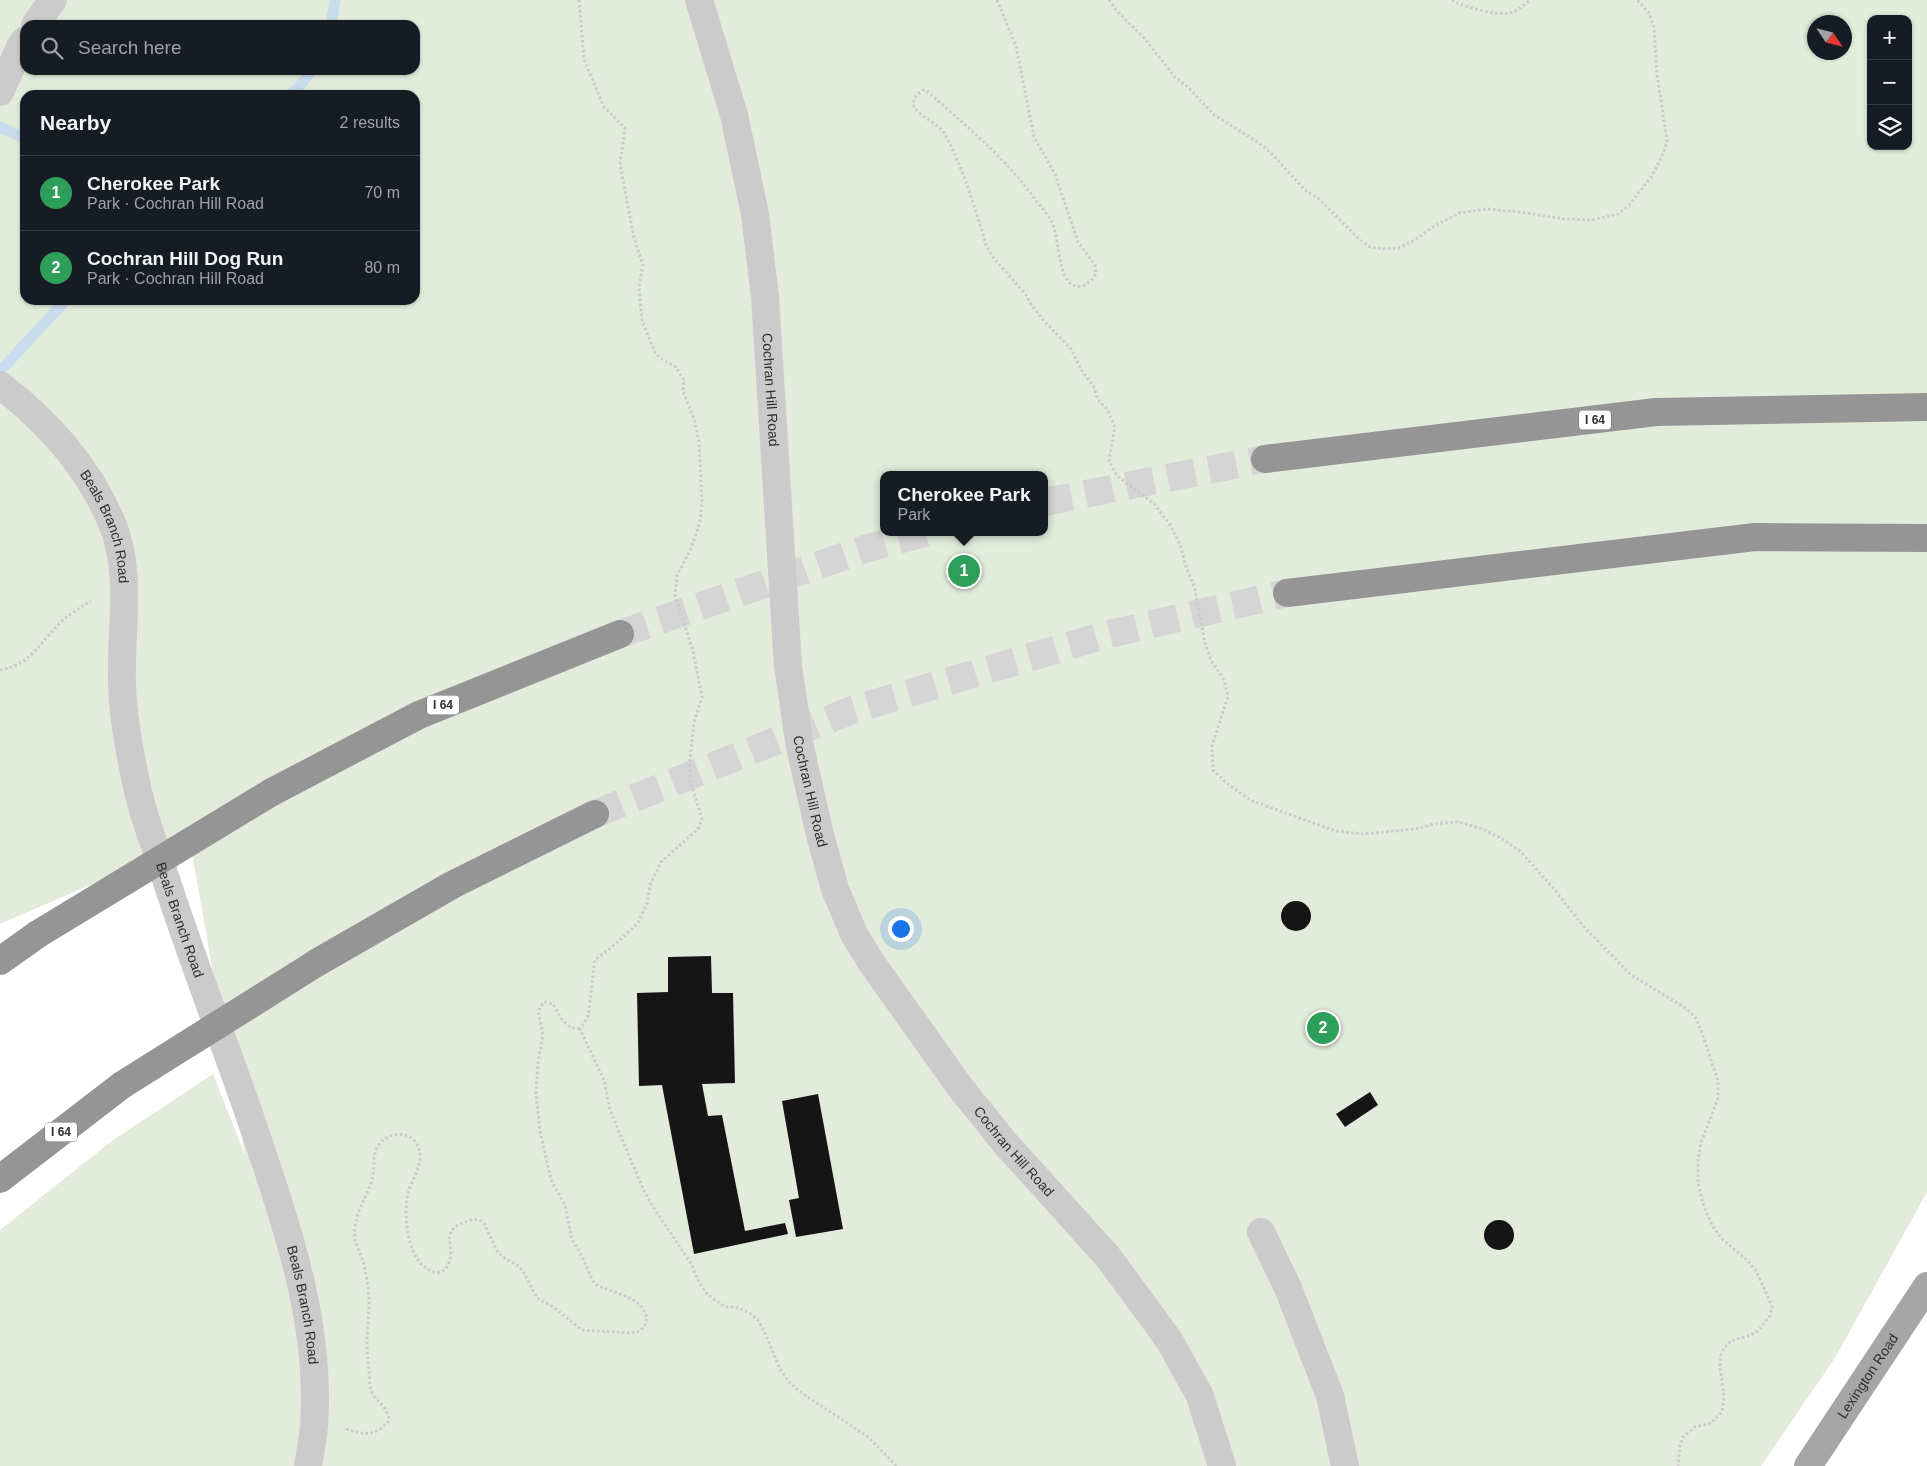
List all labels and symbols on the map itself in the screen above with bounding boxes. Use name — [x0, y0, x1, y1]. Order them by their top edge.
north arrow — [1807, 15, 1852, 60]
street label: Cochran Hill Road — [759, 333, 782, 447]
road number: I 64 — [1579, 410, 1611, 430]
street label: Beals Branch Road — [77, 467, 132, 584]
pin: 1 — [948, 552, 980, 590]
road number: I 64 — [427, 696, 459, 714]
street label: Cochran Hill Road — [790, 734, 831, 849]
street label: Beals Branch Road — [153, 860, 207, 980]
your location — [888, 916, 914, 942]
pin: 2 — [1307, 1009, 1339, 1047]
street label: Cochran Hill Road — [971, 1103, 1057, 1200]
road number: I 64 — [45, 1122, 77, 1142]
street label: Beals Branch Road — [284, 1244, 322, 1365]
street label: Lexington Road — [1834, 1331, 1901, 1421]

